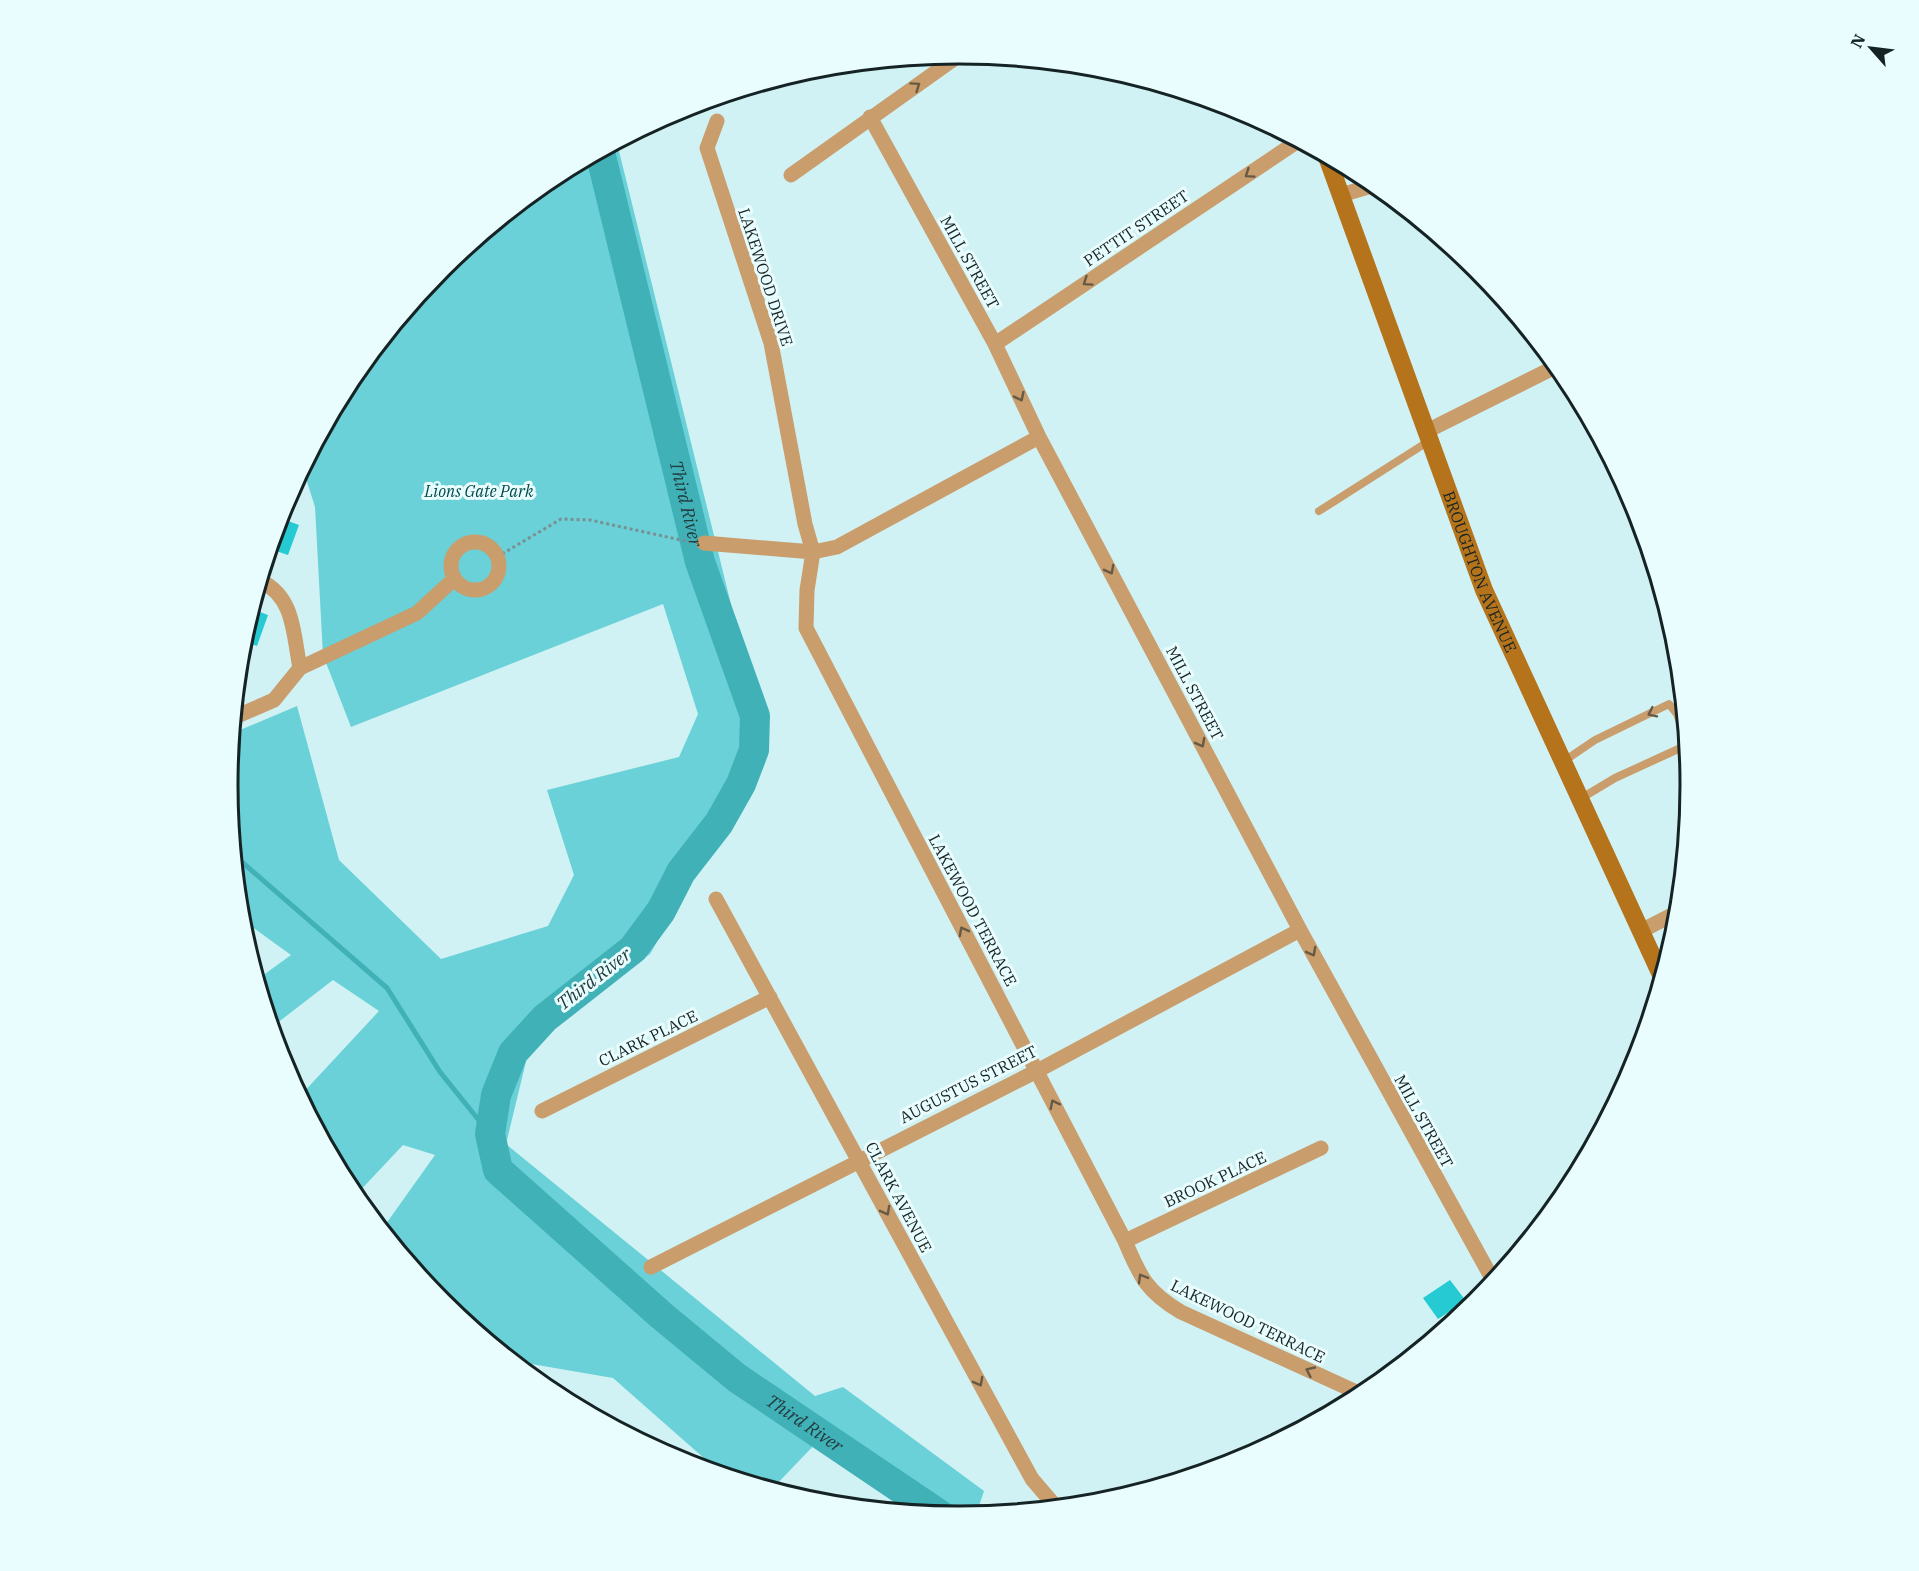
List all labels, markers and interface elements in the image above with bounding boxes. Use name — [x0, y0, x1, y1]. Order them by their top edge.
north arrow — [1841, 18, 1901, 78]
text: N — [1846, 31, 1870, 51]
one-way arrow — [909, 82, 920, 93]
one-way arrow — [1245, 166, 1256, 177]
street label: PETTIT STREET — [1080, 185, 1192, 271]
street label: LAKEWOOD DRIVE — [734, 205, 798, 349]
street label: MILL STREET — [936, 212, 1004, 312]
one-way arrow — [1083, 275, 1094, 286]
one-way arrow — [1012, 391, 1024, 402]
water label: Third River — [665, 458, 708, 550]
park label: Lions Gate Park — [424, 481, 534, 501]
street label: BROUGHTON AVENUE — [1439, 488, 1521, 656]
one-way arrow — [1102, 564, 1114, 575]
street label: MILL STREET — [1162, 643, 1228, 743]
one-way arrow — [1648, 705, 1659, 717]
one-way arrow — [1194, 736, 1205, 747]
street label: LAKEWOOD TERRACE — [924, 831, 1022, 989]
one-way arrow — [959, 927, 971, 938]
water label: Third River — [552, 942, 636, 1015]
one-way arrow — [1305, 946, 1316, 956]
street label: CLARK PLACE — [595, 1005, 701, 1071]
street label: AUGUSTUS STREET — [896, 1041, 1040, 1127]
street label: MILL STREET — [1390, 1071, 1458, 1171]
one-way arrow — [1050, 1100, 1061, 1110]
street label: CLARK AVENUE — [861, 1138, 937, 1256]
street label: BROOK PLACE — [1161, 1147, 1269, 1211]
one-way arrow — [879, 1205, 890, 1215]
one-way arrow — [1138, 1274, 1149, 1284]
street label: LAKEWOOD TERRACE — [1168, 1275, 1328, 1367]
one-way arrow — [1305, 1366, 1316, 1378]
one-way arrow — [972, 1376, 983, 1387]
water label: Third River — [762, 1389, 849, 1458]

